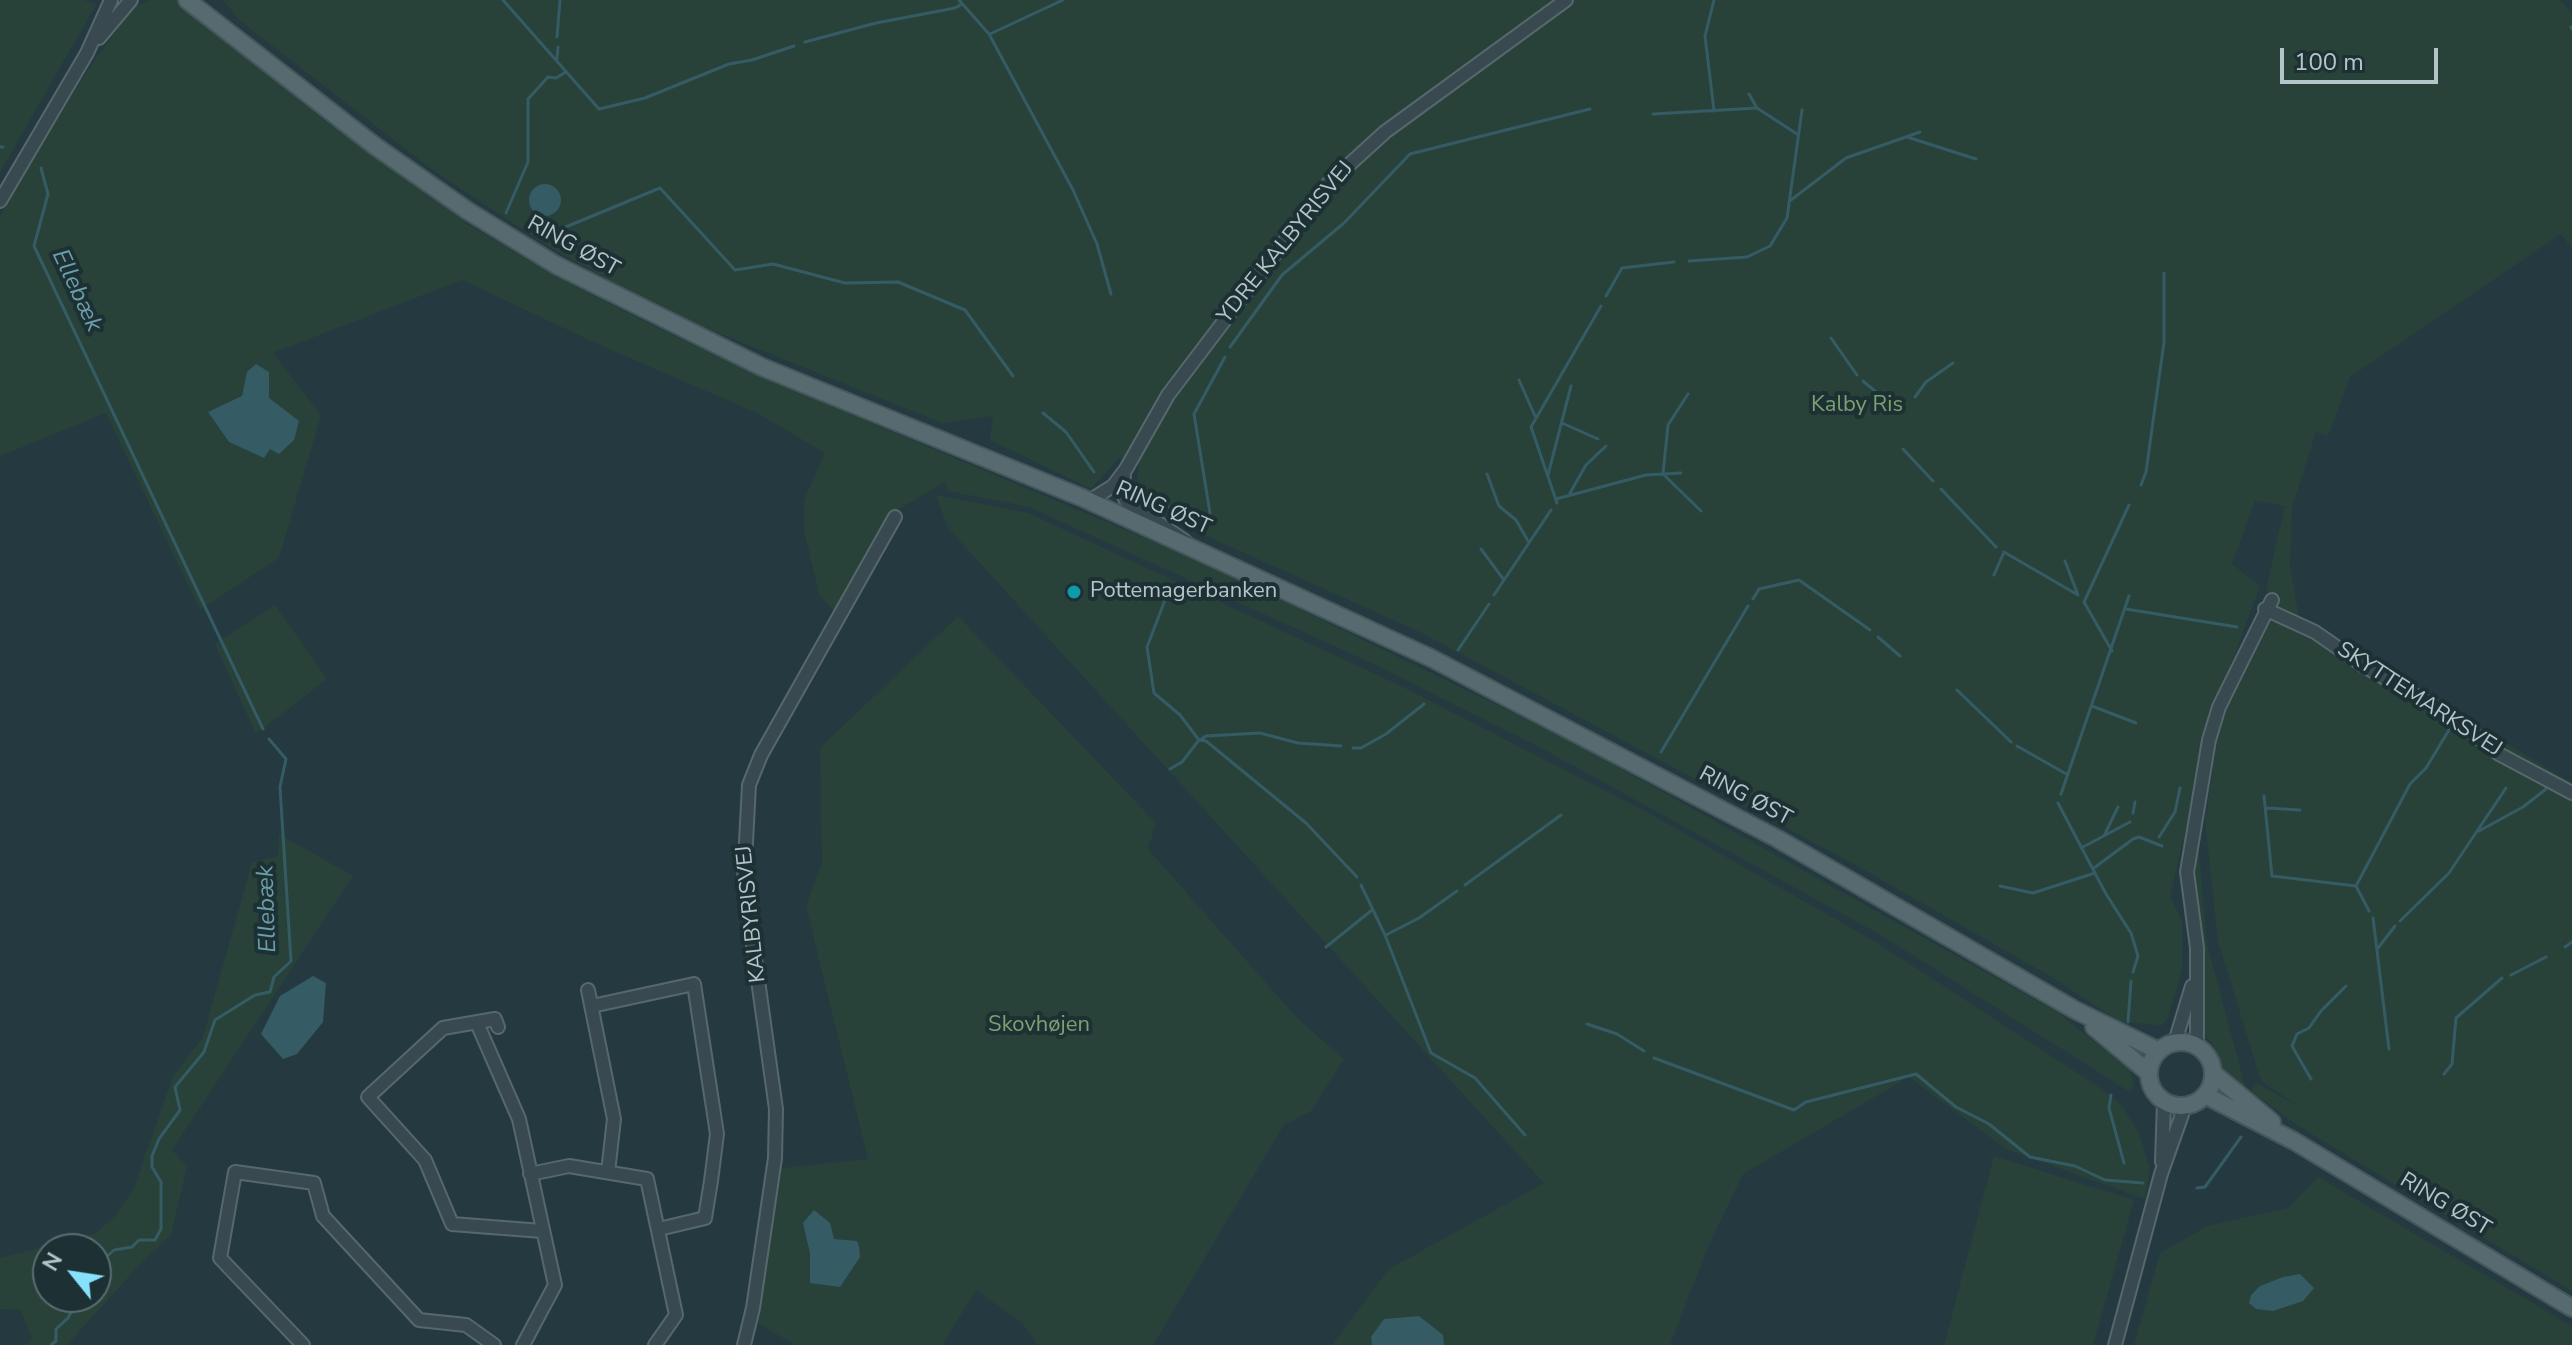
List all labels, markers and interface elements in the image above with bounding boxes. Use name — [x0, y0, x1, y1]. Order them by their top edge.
scale bar — [2284, 32, 2442, 82]
text: 100 m — [2294, 46, 2364, 78]
street label: YDRE KALBYRISVEJ — [1213, 157, 1359, 329]
street label: RING ØST — [522, 211, 624, 283]
water label: Ellebæk — [44, 245, 108, 337]
park label: Kalby Ris — [1811, 393, 1903, 419]
street label: RING ØST — [1111, 476, 1215, 542]
place label: Pottemagerbanken — [1090, 579, 1277, 605]
marker: Pottemagerbanken — [1065, 583, 1083, 601]
street label: SKYTTEMARKSVEJ — [2332, 637, 2506, 763]
street label: RING ØST — [1694, 762, 1796, 832]
street label: KALBYRISVEJ — [732, 844, 772, 984]
water label: Ellebæk — [252, 865, 284, 953]
park label: Skovhøjen — [988, 1013, 1090, 1039]
street label: RING ØST — [2395, 1168, 2495, 1242]
north arrow — [32, 1233, 112, 1313]
text: N — [36, 1247, 70, 1277]

